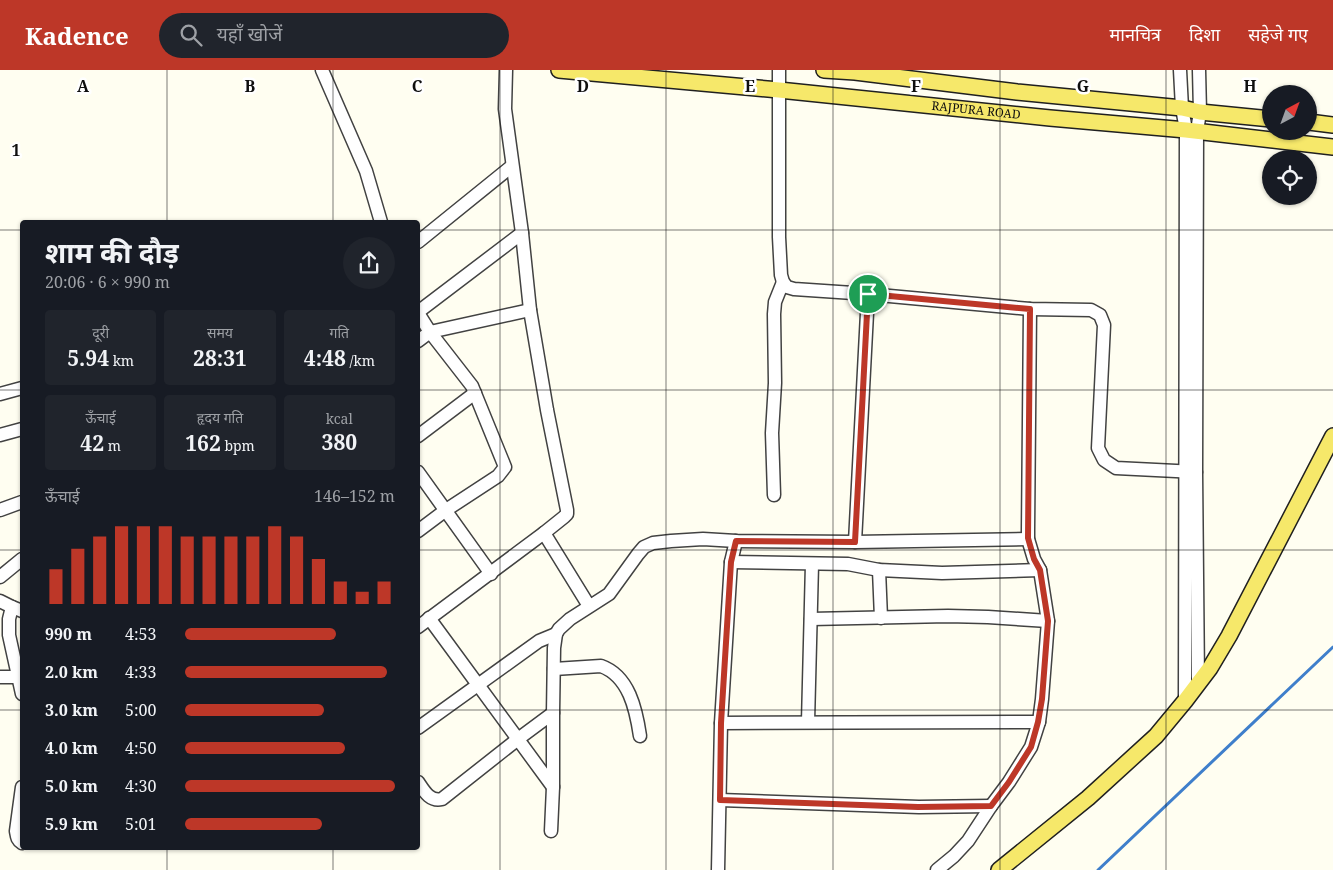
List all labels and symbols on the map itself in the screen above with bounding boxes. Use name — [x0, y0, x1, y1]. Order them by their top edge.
text: A — [77, 75, 90, 97]
text: B — [245, 75, 256, 97]
text: C — [412, 75, 423, 97]
text: D — [577, 75, 589, 97]
text: E — [745, 75, 755, 97]
text: F — [911, 75, 921, 97]
text: G — [1077, 75, 1089, 97]
text: H — [1243, 75, 1257, 97]
north arrow — [1262, 85, 1318, 140]
street label: RAJPURA ROAD — [931, 97, 1022, 123]
text: 1 — [11, 139, 21, 161]
pin — [847, 273, 889, 315]

